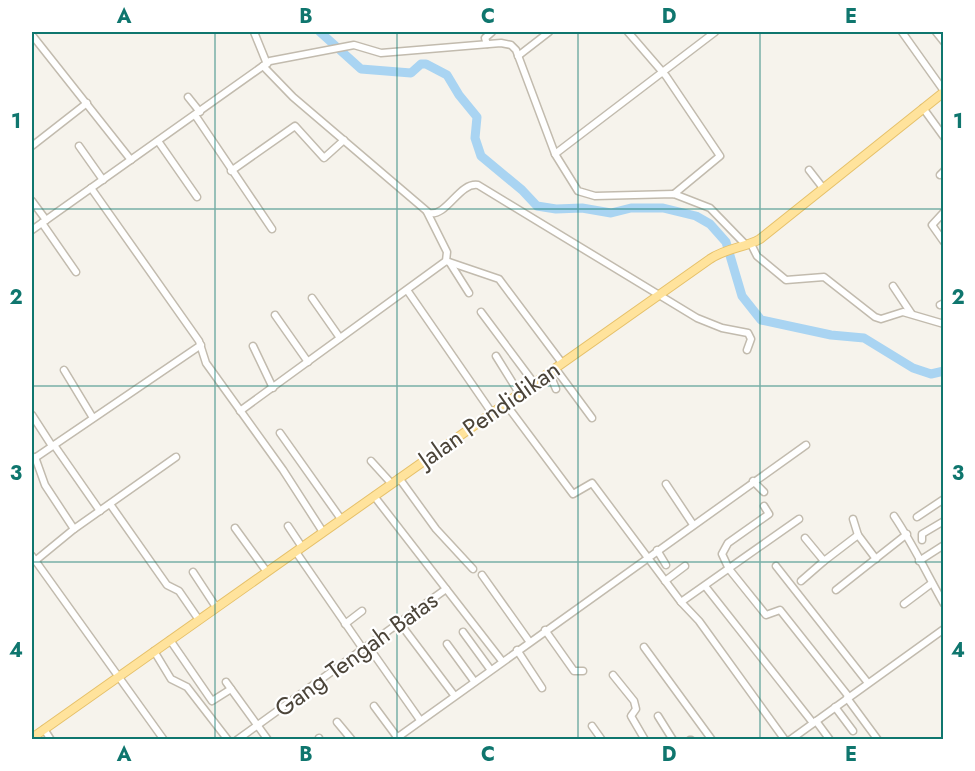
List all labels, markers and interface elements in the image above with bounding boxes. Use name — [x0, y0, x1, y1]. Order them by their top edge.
text: A — [116, 2, 132, 31]
text: B — [299, 2, 313, 31]
text: C — [481, 2, 495, 31]
text: D — [662, 2, 676, 31]
text: E — [845, 2, 857, 31]
text: 1 — [11, 107, 21, 136]
text: 1 — [953, 107, 963, 136]
text: 2 — [9, 283, 23, 312]
text: 2 — [951, 283, 965, 312]
street label: Jalan Pendidikan — [408, 352, 567, 478]
text: 3 — [10, 459, 22, 488]
text: 3 — [952, 459, 964, 488]
street label: Gang Tengah Batas — [267, 583, 445, 725]
text: 4 — [9, 636, 23, 665]
text: 4 — [951, 636, 965, 665]
text: A — [116, 740, 132, 769]
text: B — [299, 740, 313, 769]
text: C — [481, 740, 495, 769]
text: D — [662, 740, 676, 769]
text: E — [845, 740, 857, 769]

